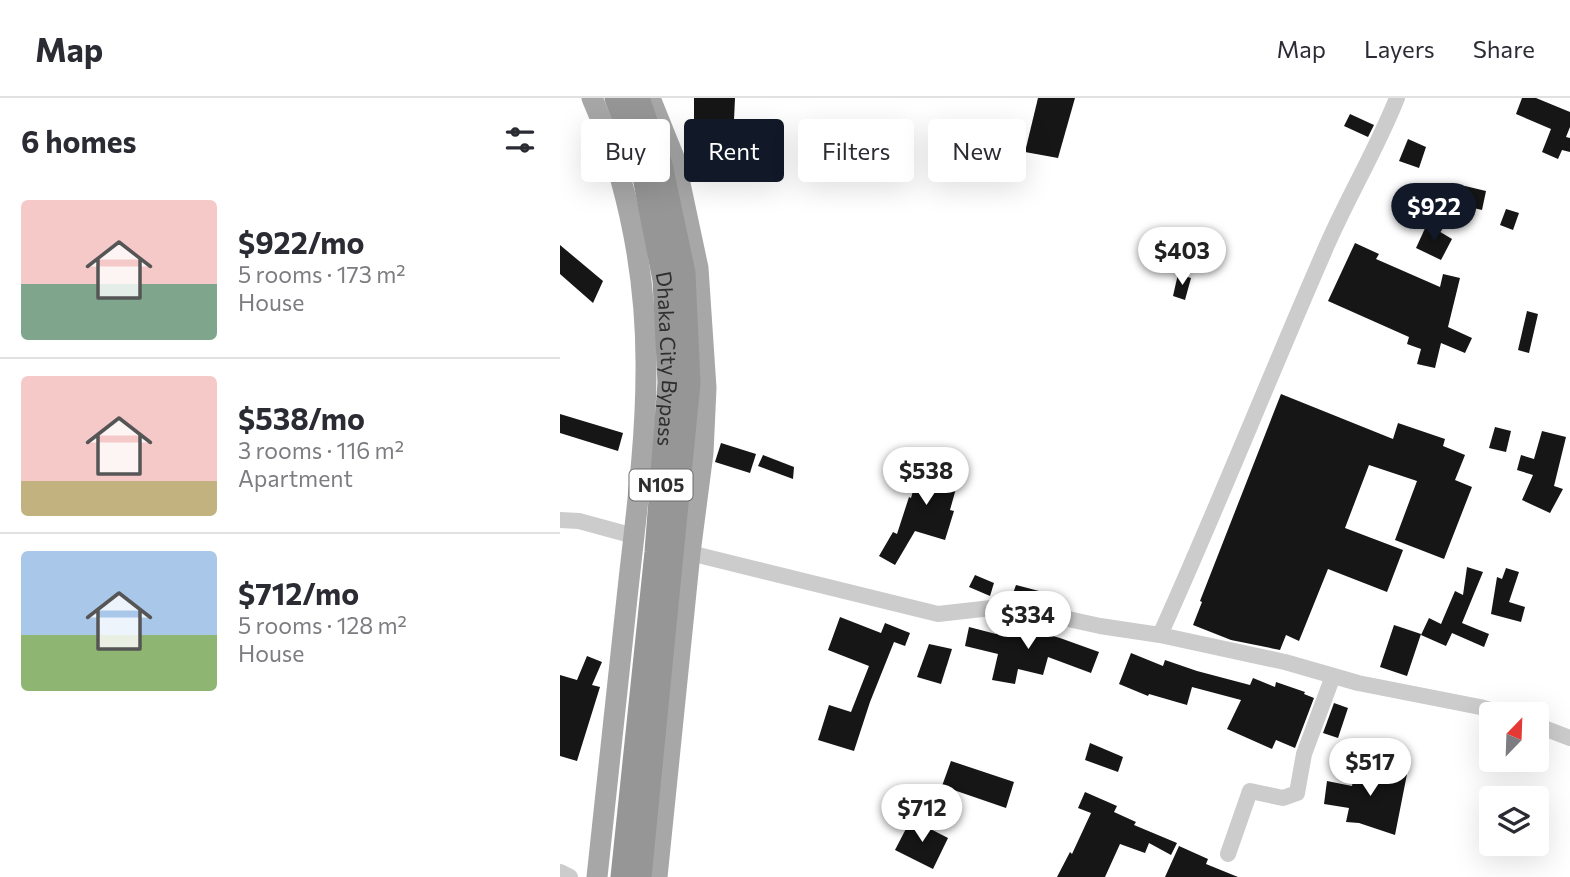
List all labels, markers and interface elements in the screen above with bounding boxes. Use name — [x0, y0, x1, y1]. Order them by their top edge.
text: Map — [35, 28, 103, 69]
text: Map — [1277, 34, 1326, 63]
text: Layers — [1364, 34, 1435, 63]
text: Share — [1473, 34, 1535, 63]
chip: Buy — [581, 119, 670, 182]
chip: Rent — [684, 119, 784, 182]
chip: Filters — [798, 119, 914, 182]
chip: New — [928, 119, 1026, 182]
icon: filters — [501, 121, 539, 159]
text: 6 homes — [21, 122, 136, 159]
pin: $922 — [1393, 184, 1475, 243]
text: $922 — [1407, 192, 1461, 220]
text: $922/mo — [238, 223, 364, 260]
icon: home — [77, 228, 161, 312]
pin: $403 — [1141, 228, 1223, 287]
text: $403 — [1154, 236, 1210, 264]
text: 5 rooms · 173 m² — [238, 260, 405, 288]
street label: Dhaka City Bypass — [652, 269, 683, 447]
text: House — [238, 288, 304, 316]
text: $538/mo — [238, 399, 365, 436]
icon: home — [77, 404, 161, 488]
text: 3 rooms · 116 m² — [238, 436, 404, 464]
pin: $538 — [885, 448, 967, 507]
text: $538 — [899, 456, 953, 484]
text: Apartment — [238, 464, 353, 492]
road number: N105 — [630, 470, 692, 500]
text: $712/mo — [238, 574, 359, 611]
icon: home — [77, 579, 161, 663]
pin: $334 — [987, 592, 1069, 651]
text: $334 — [1001, 600, 1055, 628]
text: 5 rooms · 128 m² — [238, 611, 407, 639]
text: House — [238, 639, 304, 667]
north arrow — [1479, 702, 1549, 772]
map controls — [1479, 702, 1549, 856]
pin: $517 — [1329, 738, 1411, 798]
text: $517 — [1345, 747, 1395, 775]
pin: $712 — [881, 784, 963, 844]
button: layers — [1479, 786, 1549, 856]
text: $712 — [897, 793, 947, 821]

